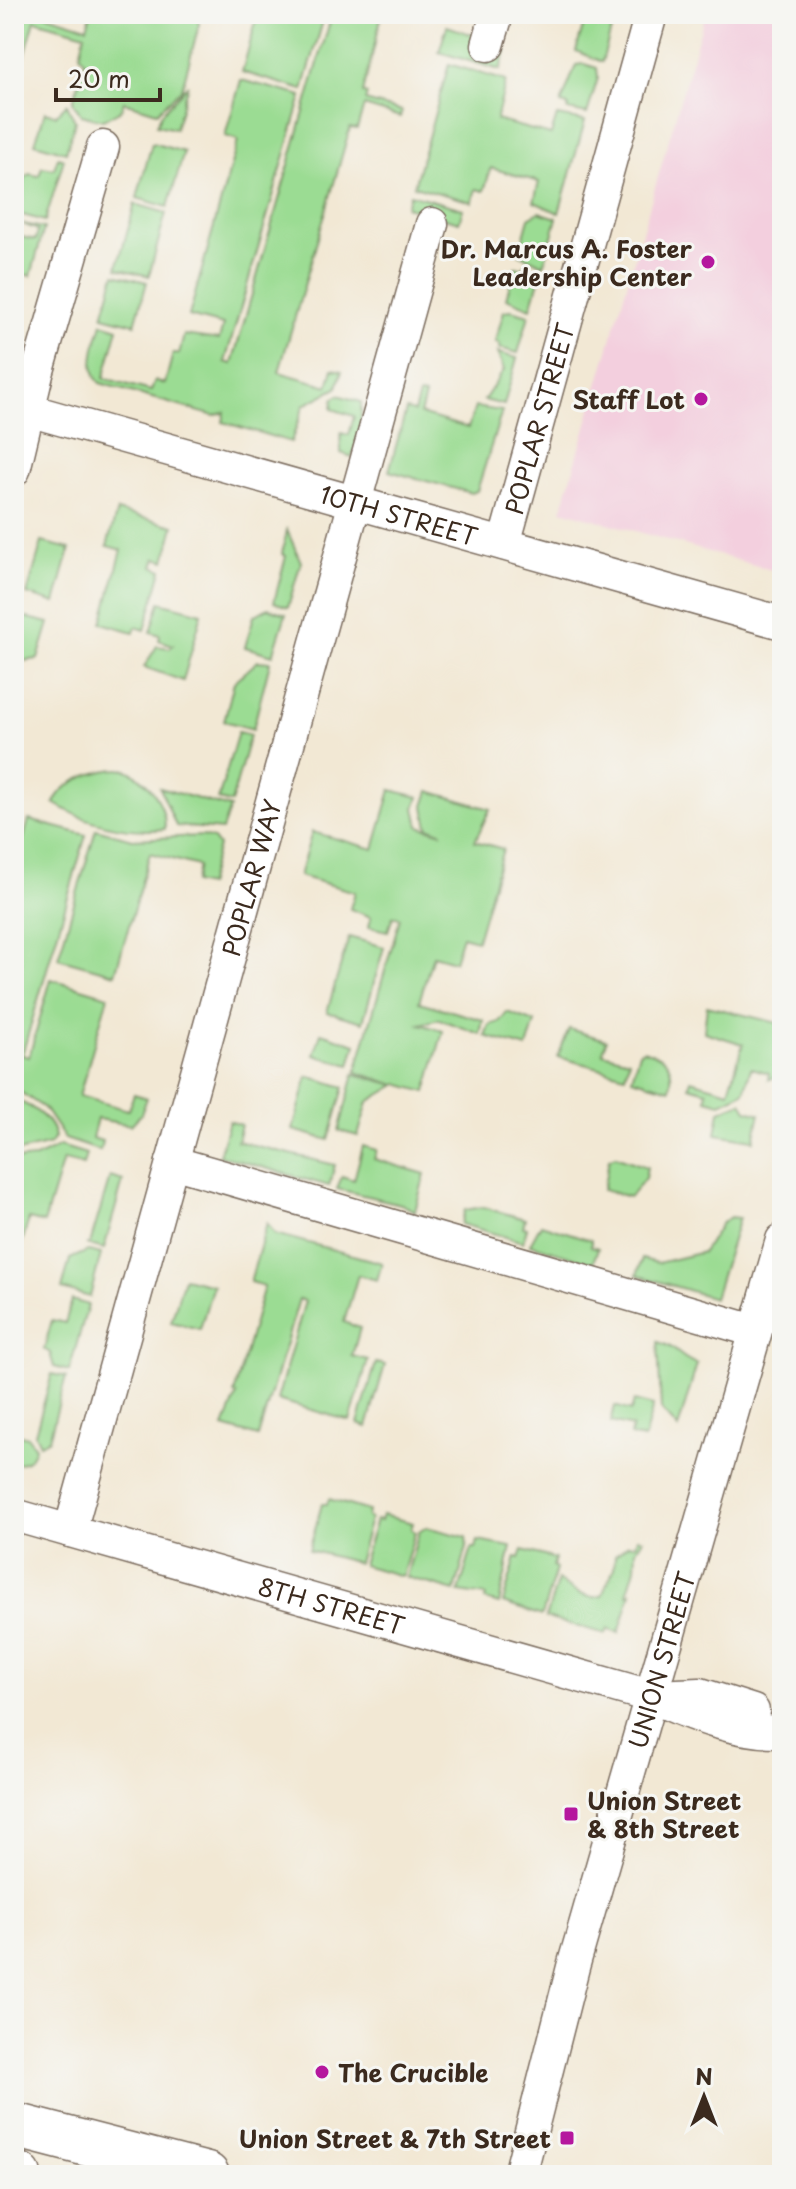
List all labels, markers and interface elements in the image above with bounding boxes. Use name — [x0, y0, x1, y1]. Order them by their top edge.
scale bar — [56, 52, 160, 102]
text: 20 m — [68, 60, 130, 96]
place label: Dr. Marcus A. Foster Leadership Center — [441, 230, 693, 294]
marker: Dr. Marcus A. Foster Leadership Center — [699, 253, 717, 271]
street label: POPLAR STREET — [495, 318, 583, 518]
place label: Staff Lot — [573, 381, 685, 417]
marker: Staff Lot — [692, 390, 710, 408]
street label: 10TH STREET — [316, 475, 482, 554]
street label: POPLAR WAY — [212, 795, 290, 960]
street label: 8TH STREET — [254, 1567, 409, 1643]
street label: UNION STREET — [619, 1567, 704, 1753]
place label: Union Street & 8th Street — [587, 1782, 741, 1846]
marker: Union Street & 8th Street — [562, 1805, 580, 1823]
place label: The Crucible — [338, 2054, 488, 2090]
north arrow — [664, 2057, 744, 2137]
text: N — [695, 2059, 713, 2092]
marker: The Crucible — [313, 2063, 331, 2081]
place label: Union Street & 7th Street — [239, 2120, 551, 2156]
marker: Union Street & 7th Street — [558, 2129, 576, 2147]

